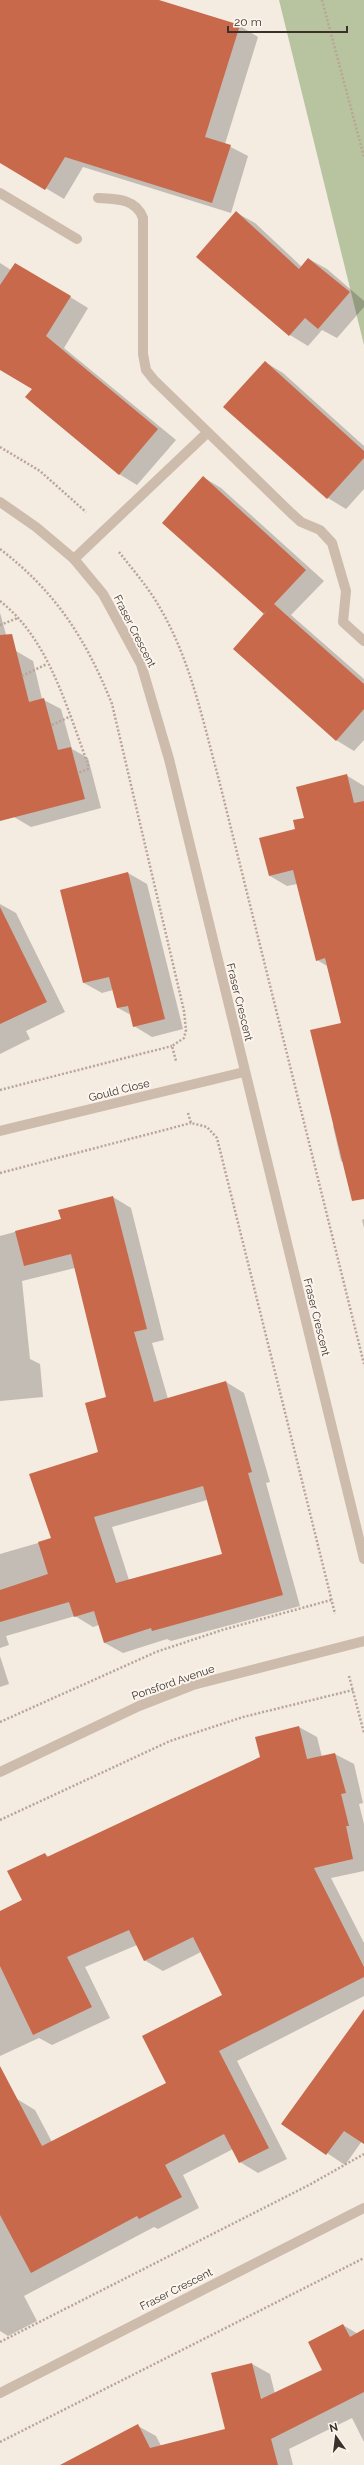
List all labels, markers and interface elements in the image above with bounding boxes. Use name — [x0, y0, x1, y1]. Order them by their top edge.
scale bar — [228, 8, 347, 34]
text: 20 m — [234, 15, 262, 29]
street label: Fraser Crescent — [111, 593, 159, 670]
street label: Fraser Crescent — [224, 962, 256, 1043]
street label: Gould Close — [87, 1076, 152, 1104]
street label: Fraser Crescent — [301, 1277, 333, 1358]
street label: Ponsford Avenue — [130, 1662, 217, 1703]
street label: Fraser Crescent — [138, 2265, 215, 2313]
north arrow — [316, 2417, 356, 2457]
text: N — [328, 2420, 339, 2435]

